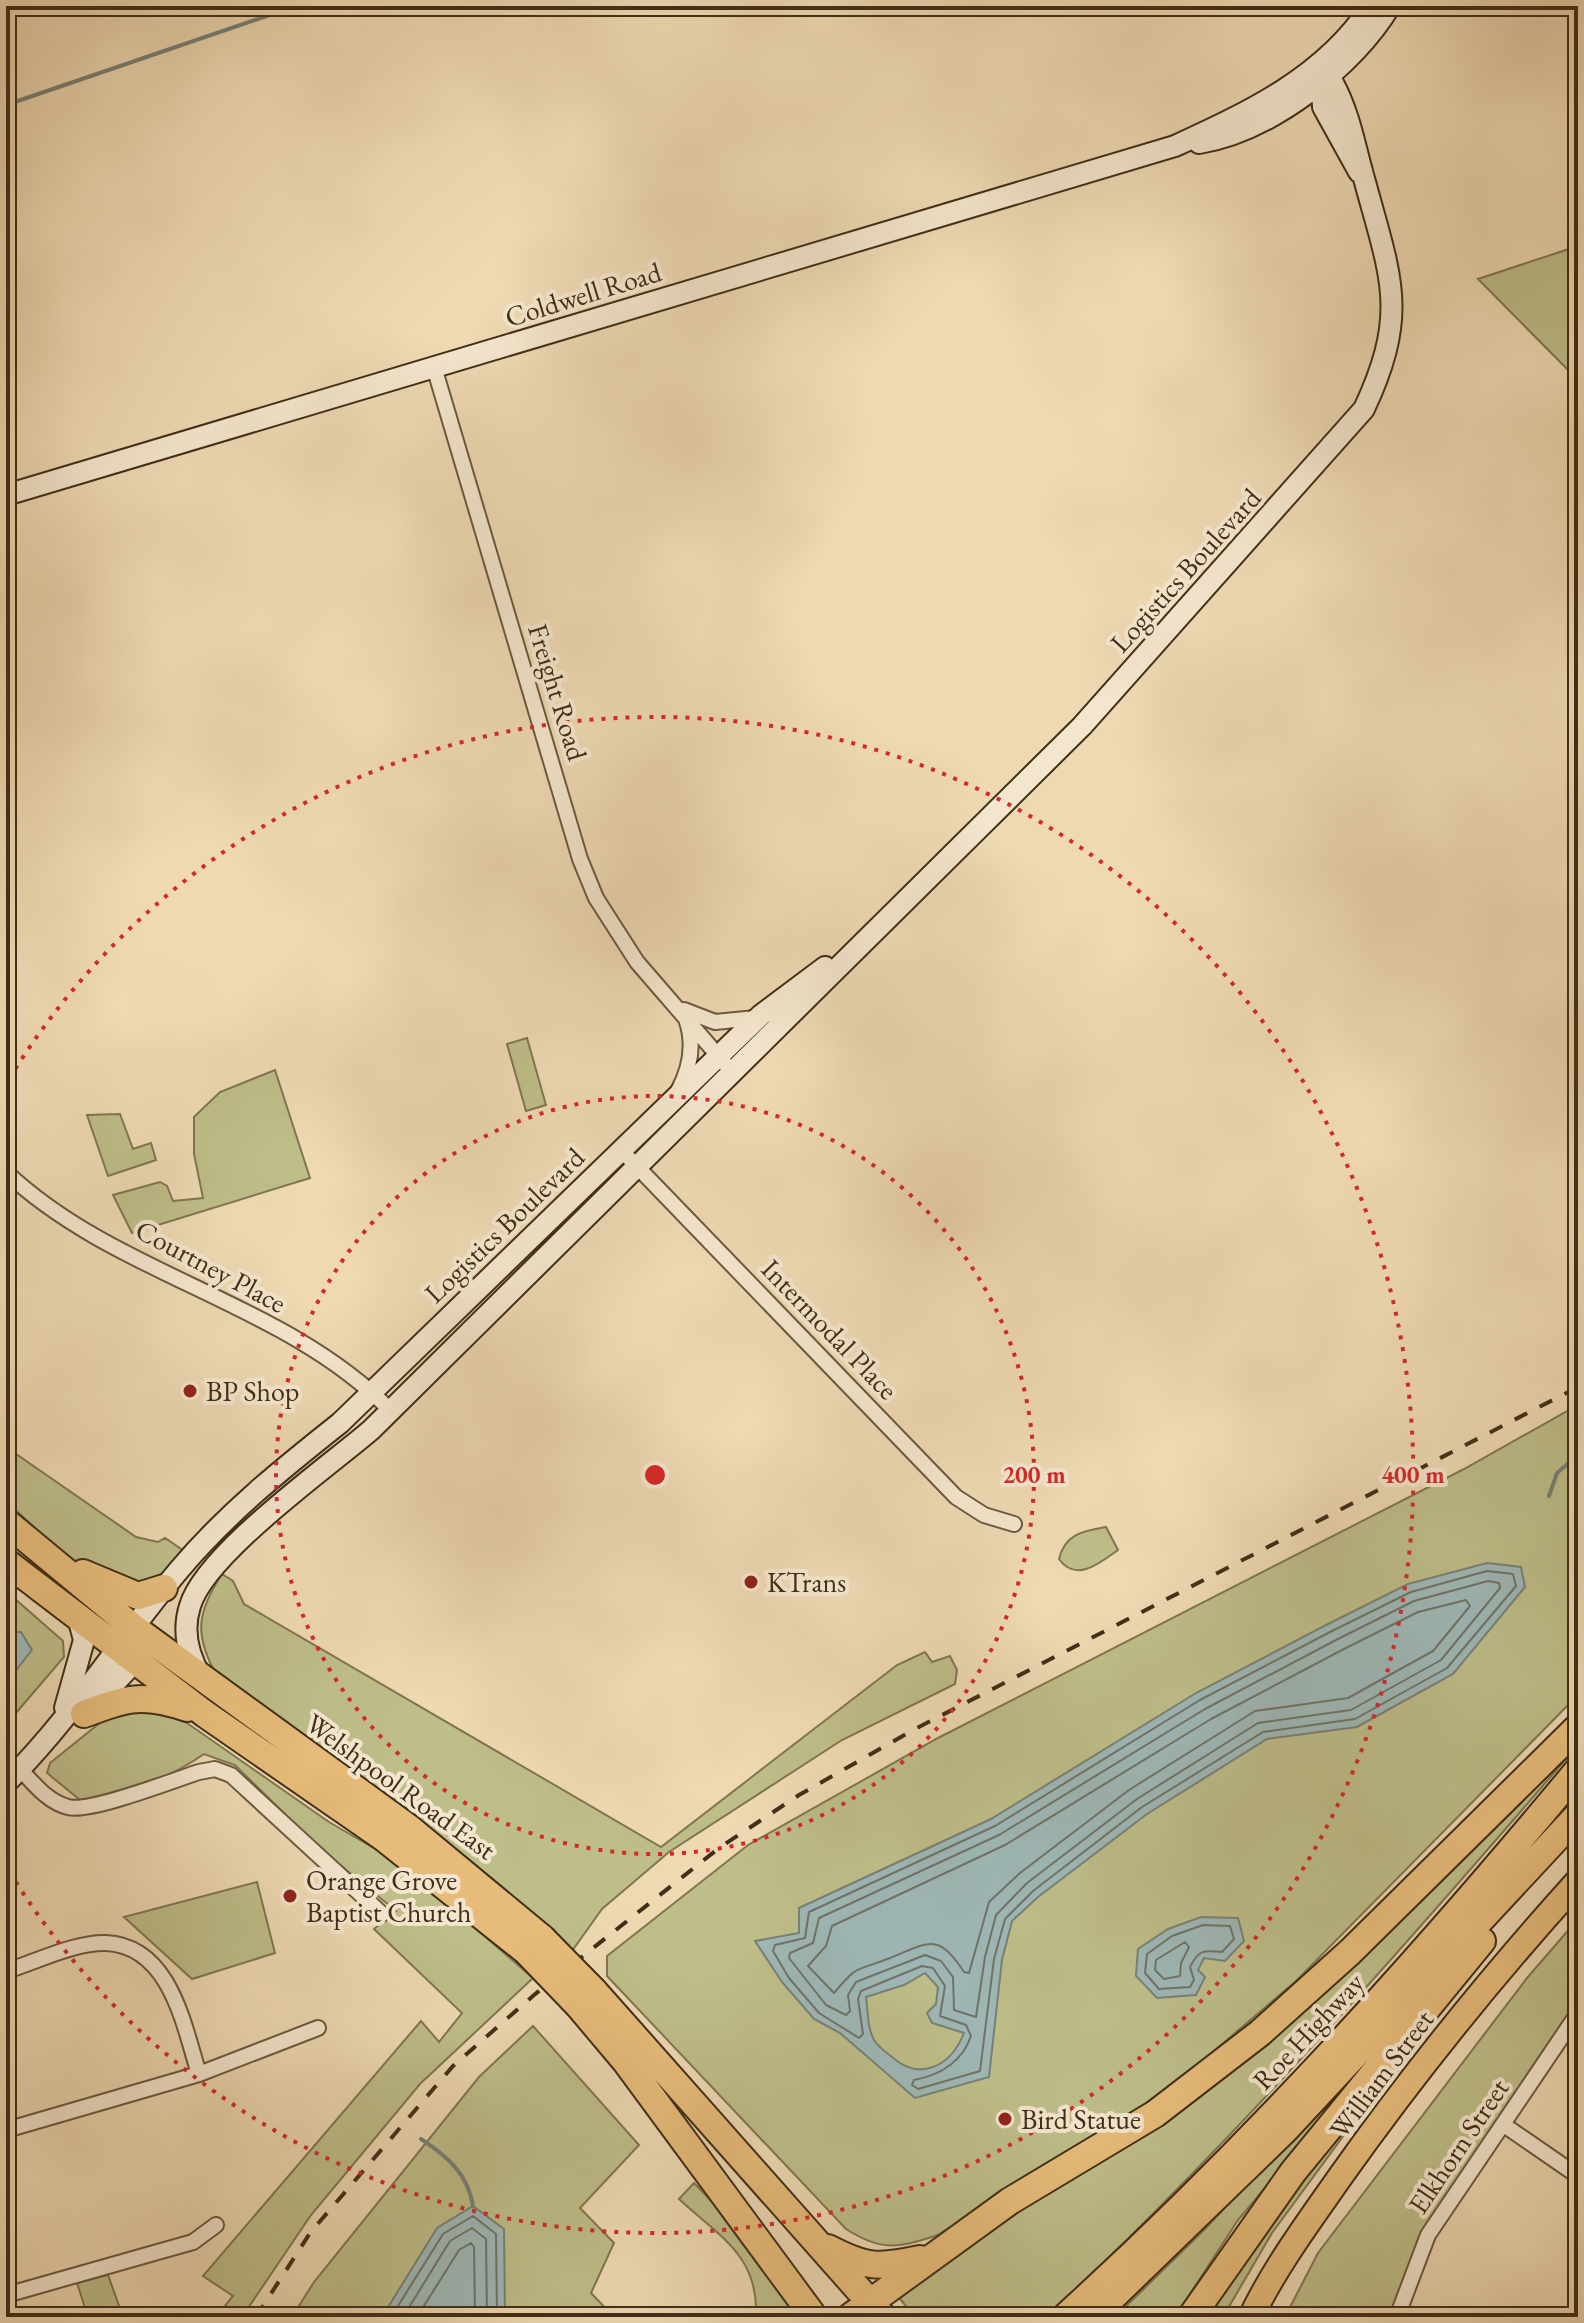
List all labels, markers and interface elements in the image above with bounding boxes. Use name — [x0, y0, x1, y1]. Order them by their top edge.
street label: Coldwell Road — [501, 253, 666, 335]
street label: Logistics Boulevard — [1102, 480, 1269, 660]
street label: Freight Road — [520, 619, 596, 766]
street label: Logistics Boulevard — [416, 1139, 592, 1311]
street label: Courtney Place — [130, 1211, 292, 1321]
street label: Intermodal Place — [754, 1251, 906, 1407]
place label: BP Shop — [206, 1373, 299, 1409]
marker: BP Shop — [181, 1382, 199, 1400]
text: 200 m — [1002, 1459, 1066, 1490]
text: 400 m — [1381, 1459, 1445, 1490]
centre of rings — [641, 1461, 669, 1489]
place label: KTrans — [767, 1564, 846, 1600]
marker: KTrans — [742, 1573, 760, 1591]
street label: Welshpool Road East — [299, 1705, 503, 1867]
place label: Orange Grove Baptist Church — [306, 1862, 471, 1930]
marker: Orange Grove Baptist Church — [281, 1887, 299, 1905]
street label: Roe Highway — [1244, 1964, 1372, 2097]
street label: William Street — [1321, 2002, 1441, 2146]
street label: Elkhorn Street — [1400, 2071, 1516, 2220]
place label: Bird Statue — [1021, 2101, 1141, 2137]
marker: Bird Statue — [996, 2110, 1014, 2128]

